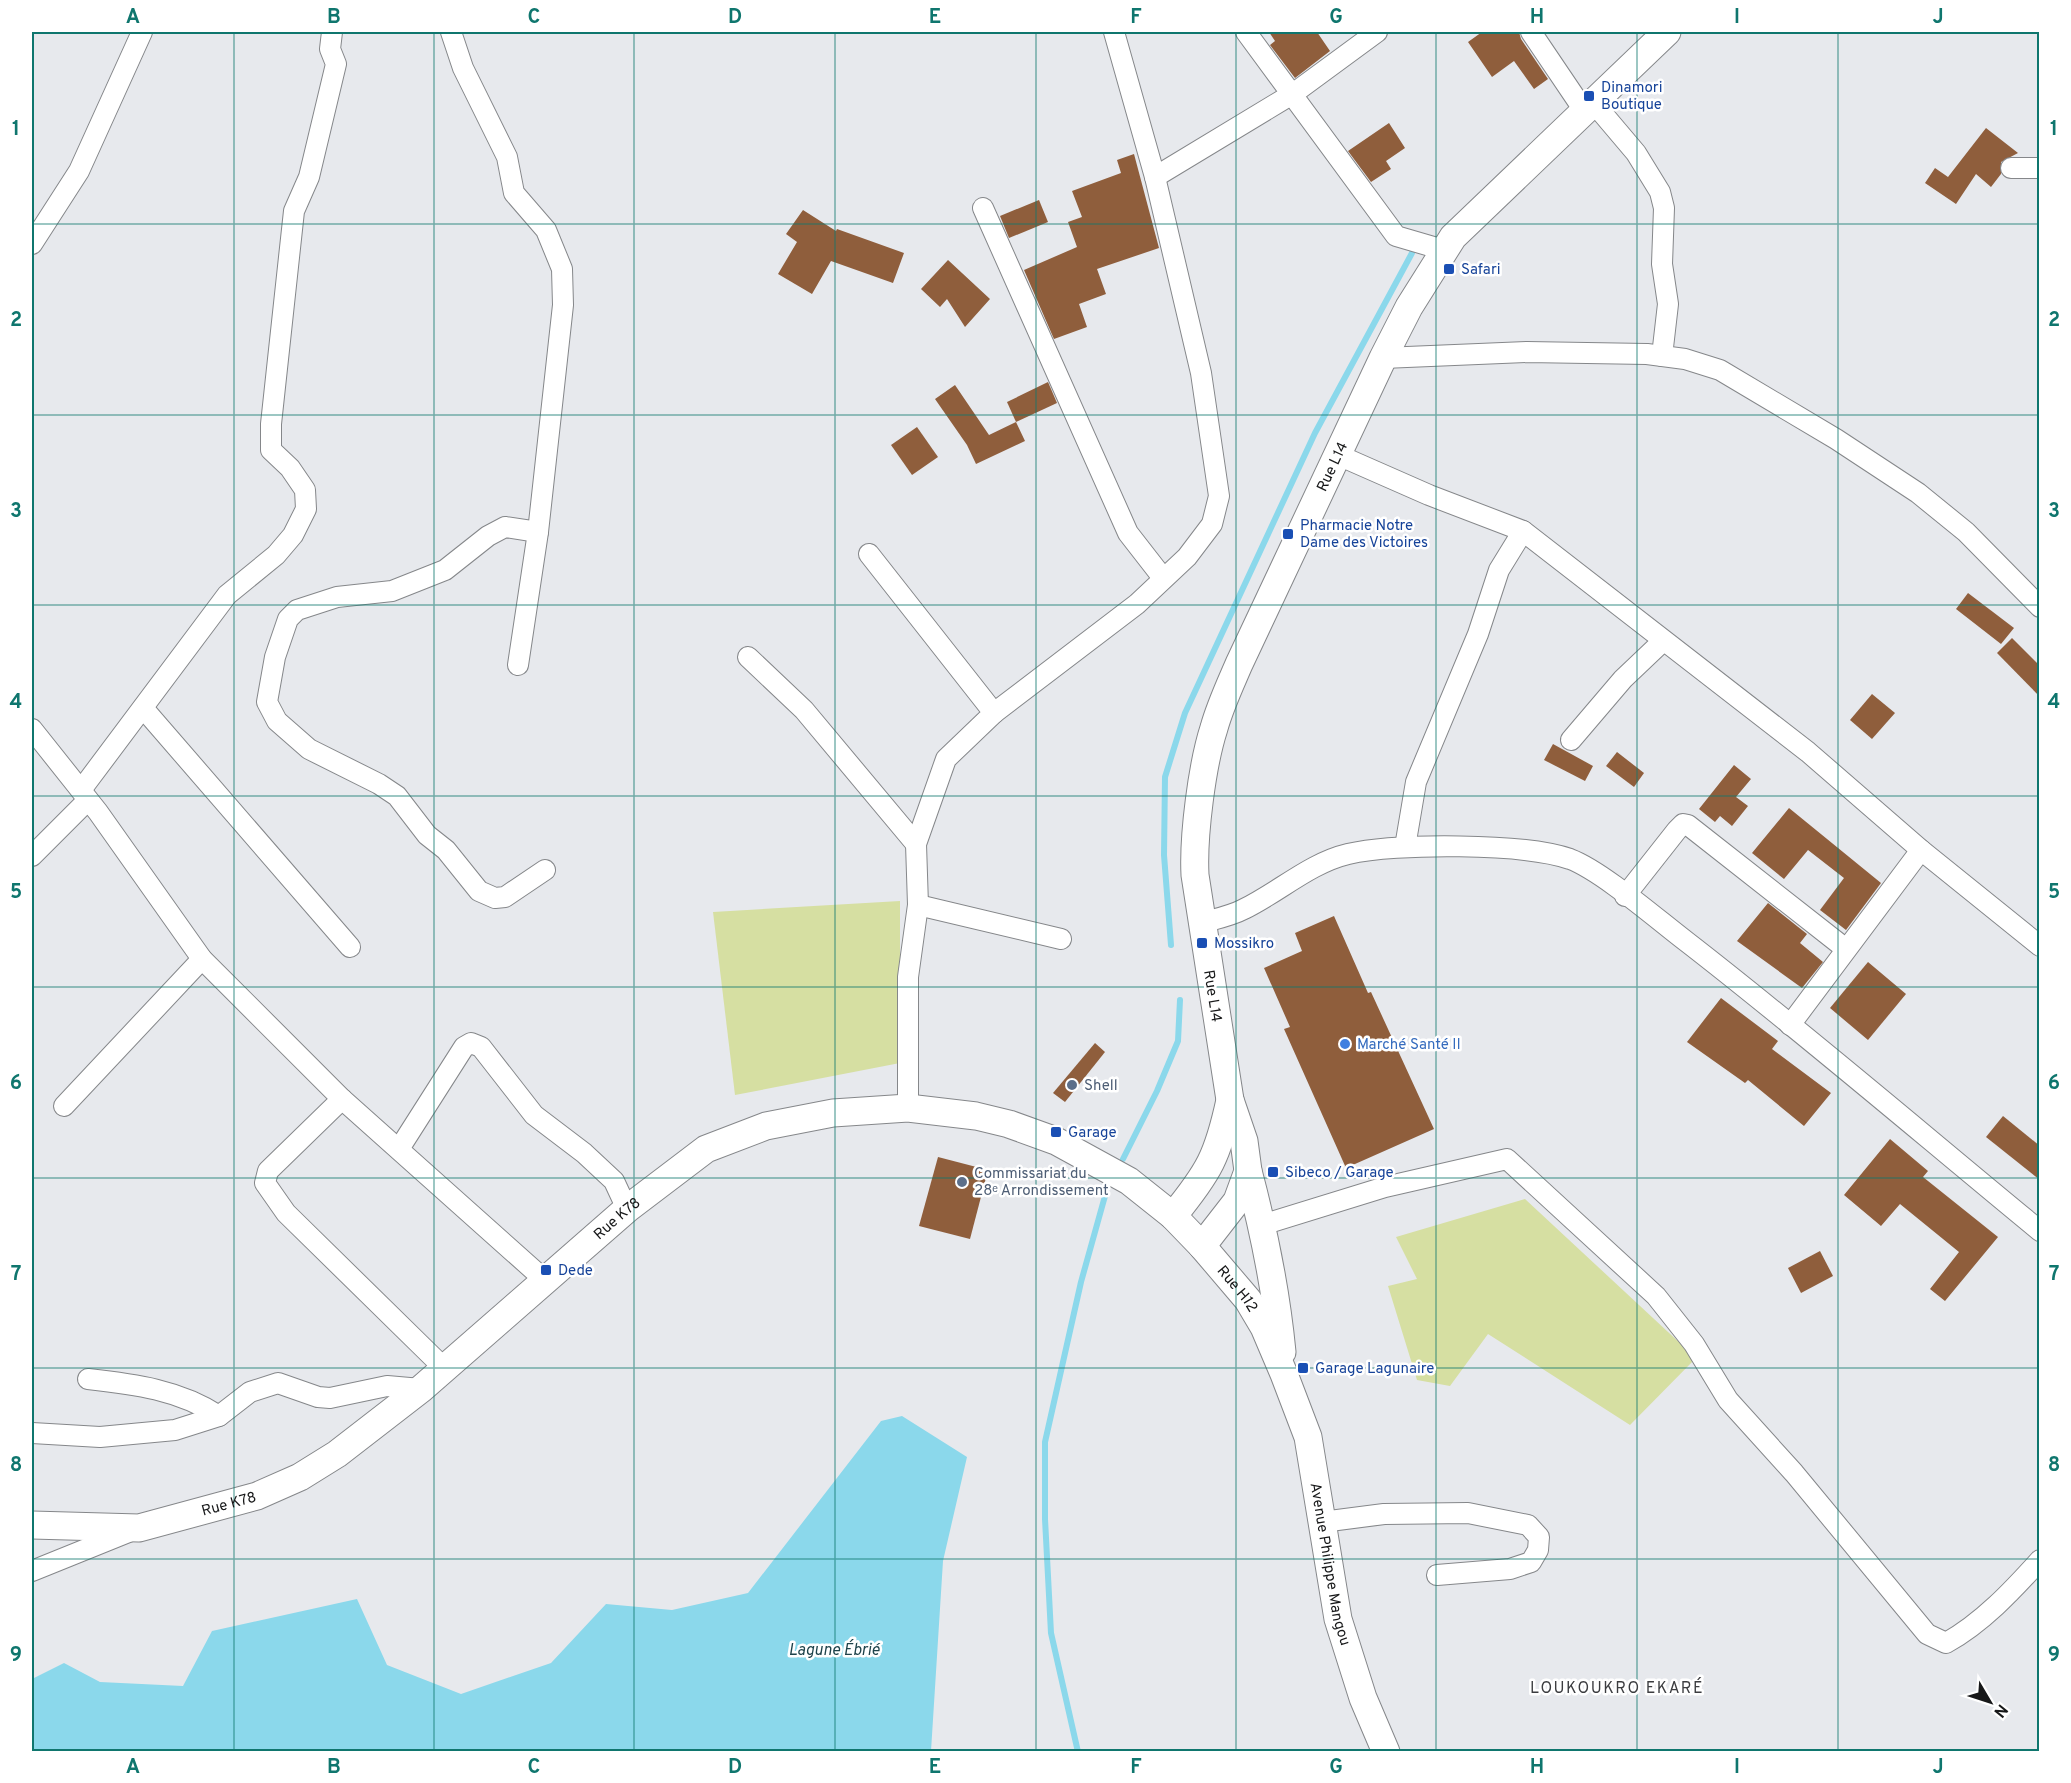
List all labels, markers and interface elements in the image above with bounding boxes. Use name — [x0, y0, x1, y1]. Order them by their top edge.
text: A — [126, 5, 140, 31]
text: B — [327, 5, 341, 31]
text: C — [528, 5, 540, 31]
text: D — [728, 5, 742, 31]
text: E — [929, 5, 941, 31]
text: F — [1130, 5, 1142, 31]
text: G — [1329, 5, 1343, 31]
text: H — [1530, 5, 1544, 31]
text: I — [1734, 5, 1740, 31]
text: J — [1932, 5, 1944, 31]
place label: Dinamori Boutique — [1601, 79, 1662, 115]
marker: Dinamori Boutique — [1582, 89, 1596, 103]
text: 1 — [12, 117, 20, 143]
text: 1 — [2050, 117, 2058, 143]
place label: Safari — [1461, 261, 1500, 280]
marker: Safari — [1442, 262, 1456, 276]
text: 2 — [10, 308, 22, 334]
text: 2 — [2048, 308, 2060, 334]
street label: Rue L14 — [1313, 439, 1353, 495]
text: 3 — [10, 499, 22, 525]
text: 3 — [2048, 499, 2060, 525]
place label: Pharmacie Notre Dame des Victoires — [1300, 517, 1428, 553]
marker: Pharmacie Notre Dame des Victoires — [1281, 527, 1295, 541]
text: 4 — [10, 690, 22, 716]
text: 4 — [2048, 690, 2060, 716]
text: 5 — [10, 880, 22, 906]
text: 5 — [2048, 880, 2060, 906]
place label: Mossikro — [1214, 935, 1274, 954]
marker: Mossikro — [1195, 936, 1209, 950]
street label: Rue L14 — [1198, 969, 1225, 1024]
place label: Marché Santé II — [1357, 1036, 1461, 1055]
marker: Marché Santé II — [1338, 1037, 1352, 1051]
text: 6 — [10, 1071, 22, 1097]
text: 6 — [2048, 1071, 2060, 1097]
place label: Shell — [1084, 1077, 1118, 1096]
marker: Shell — [1065, 1078, 1079, 1092]
place label: Garage — [1068, 1124, 1117, 1143]
marker: Garage — [1049, 1125, 1063, 1139]
place label: Sibeco / Garage — [1285, 1164, 1394, 1183]
place label: Commissariat du 28ᵉ Arrondissement — [974, 1165, 1109, 1201]
marker: Sibeco / Garage — [1266, 1165, 1280, 1179]
marker: Commissariat du 28ᵉ Arrondissement — [955, 1175, 969, 1189]
street label: Rue K78 — [590, 1194, 645, 1245]
text: 7 — [11, 1262, 21, 1288]
place label: Dede — [558, 1262, 593, 1281]
street label: Rue H12 — [1212, 1262, 1261, 1316]
text: 7 — [2049, 1262, 2059, 1288]
marker: Dede — [539, 1263, 553, 1277]
place label: Garage Lagunaire — [1315, 1360, 1434, 1379]
marker: Garage Lagunaire — [1296, 1361, 1310, 1375]
text: 8 — [10, 1453, 22, 1479]
text: 8 — [2048, 1453, 2060, 1479]
street label: Avenue Philippe Mangou — [1305, 1481, 1354, 1648]
street label: Rue K78 — [200, 1489, 259, 1522]
water label: Lagune Ébrié — [789, 1639, 881, 1661]
text: 9 — [10, 1643, 22, 1669]
text: 9 — [2048, 1643, 2060, 1669]
north arrow — [1960, 1672, 2020, 1732]
district label: LOUKOUKRO EKARÉ — [1530, 1677, 1704, 1699]
text: N — [1989, 1699, 2011, 1721]
text: A — [126, 1755, 140, 1781]
text: B — [327, 1755, 341, 1781]
text: C — [528, 1755, 540, 1781]
text: D — [728, 1755, 742, 1781]
text: E — [929, 1755, 941, 1781]
text: F — [1130, 1755, 1142, 1781]
text: G — [1329, 1755, 1343, 1781]
text: H — [1530, 1755, 1544, 1781]
text: I — [1734, 1755, 1740, 1781]
text: J — [1932, 1755, 1944, 1781]

